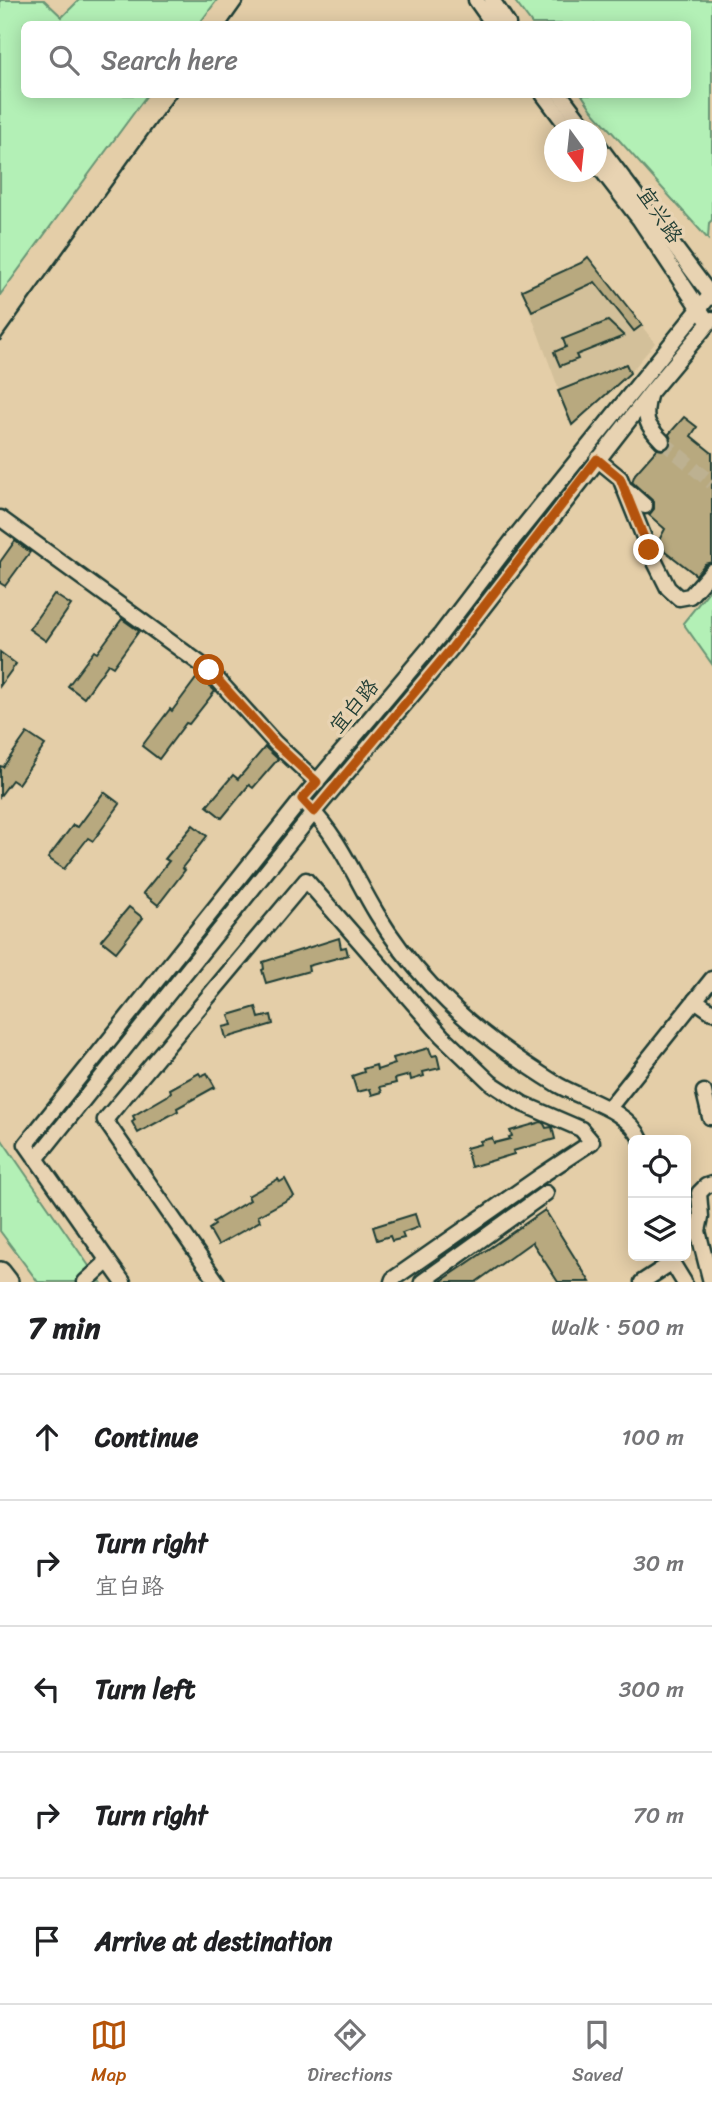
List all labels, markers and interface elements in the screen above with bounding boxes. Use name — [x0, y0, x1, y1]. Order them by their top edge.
search box — [21, 21, 691, 98]
text: Search here — [101, 37, 238, 83]
icon: search — [45, 41, 83, 79]
north arrow — [544, 119, 607, 182]
street label: 宜兴路 — [627, 178, 693, 252]
route end — [633, 534, 664, 565]
route start — [193, 654, 224, 685]
street label: 宜白路 — [319, 670, 389, 742]
map controls — [628, 1135, 691, 1261]
button: locate — [628, 1135, 691, 1198]
button: layers — [628, 1198, 691, 1261]
text: 7 min — [28, 1301, 100, 1355]
text: Walk · 500 m — [551, 1307, 684, 1348]
text: Continue — [95, 1414, 198, 1460]
text: 100 m — [621, 1417, 684, 1458]
icon: ahead — [28, 1418, 66, 1456]
text: Turn right — [95, 1520, 208, 1566]
text: 30 m — [633, 1543, 684, 1584]
icon: right — [28, 1544, 66, 1582]
text: 宜白路 — [95, 1566, 164, 1607]
text: Turn left — [95, 1666, 195, 1712]
text: 300 m — [619, 1669, 684, 1710]
icon: left — [28, 1670, 66, 1708]
text: Turn right — [95, 1792, 208, 1838]
text: 70 m — [633, 1795, 684, 1836]
icon: right — [28, 1796, 66, 1834]
text: Arrive at destination — [95, 1918, 332, 1964]
icon: arrive — [28, 1922, 66, 1960]
tab: Map — [90, 2016, 128, 2091]
tab: Directions — [307, 2016, 393, 2091]
tab: Saved — [572, 2016, 622, 2091]

